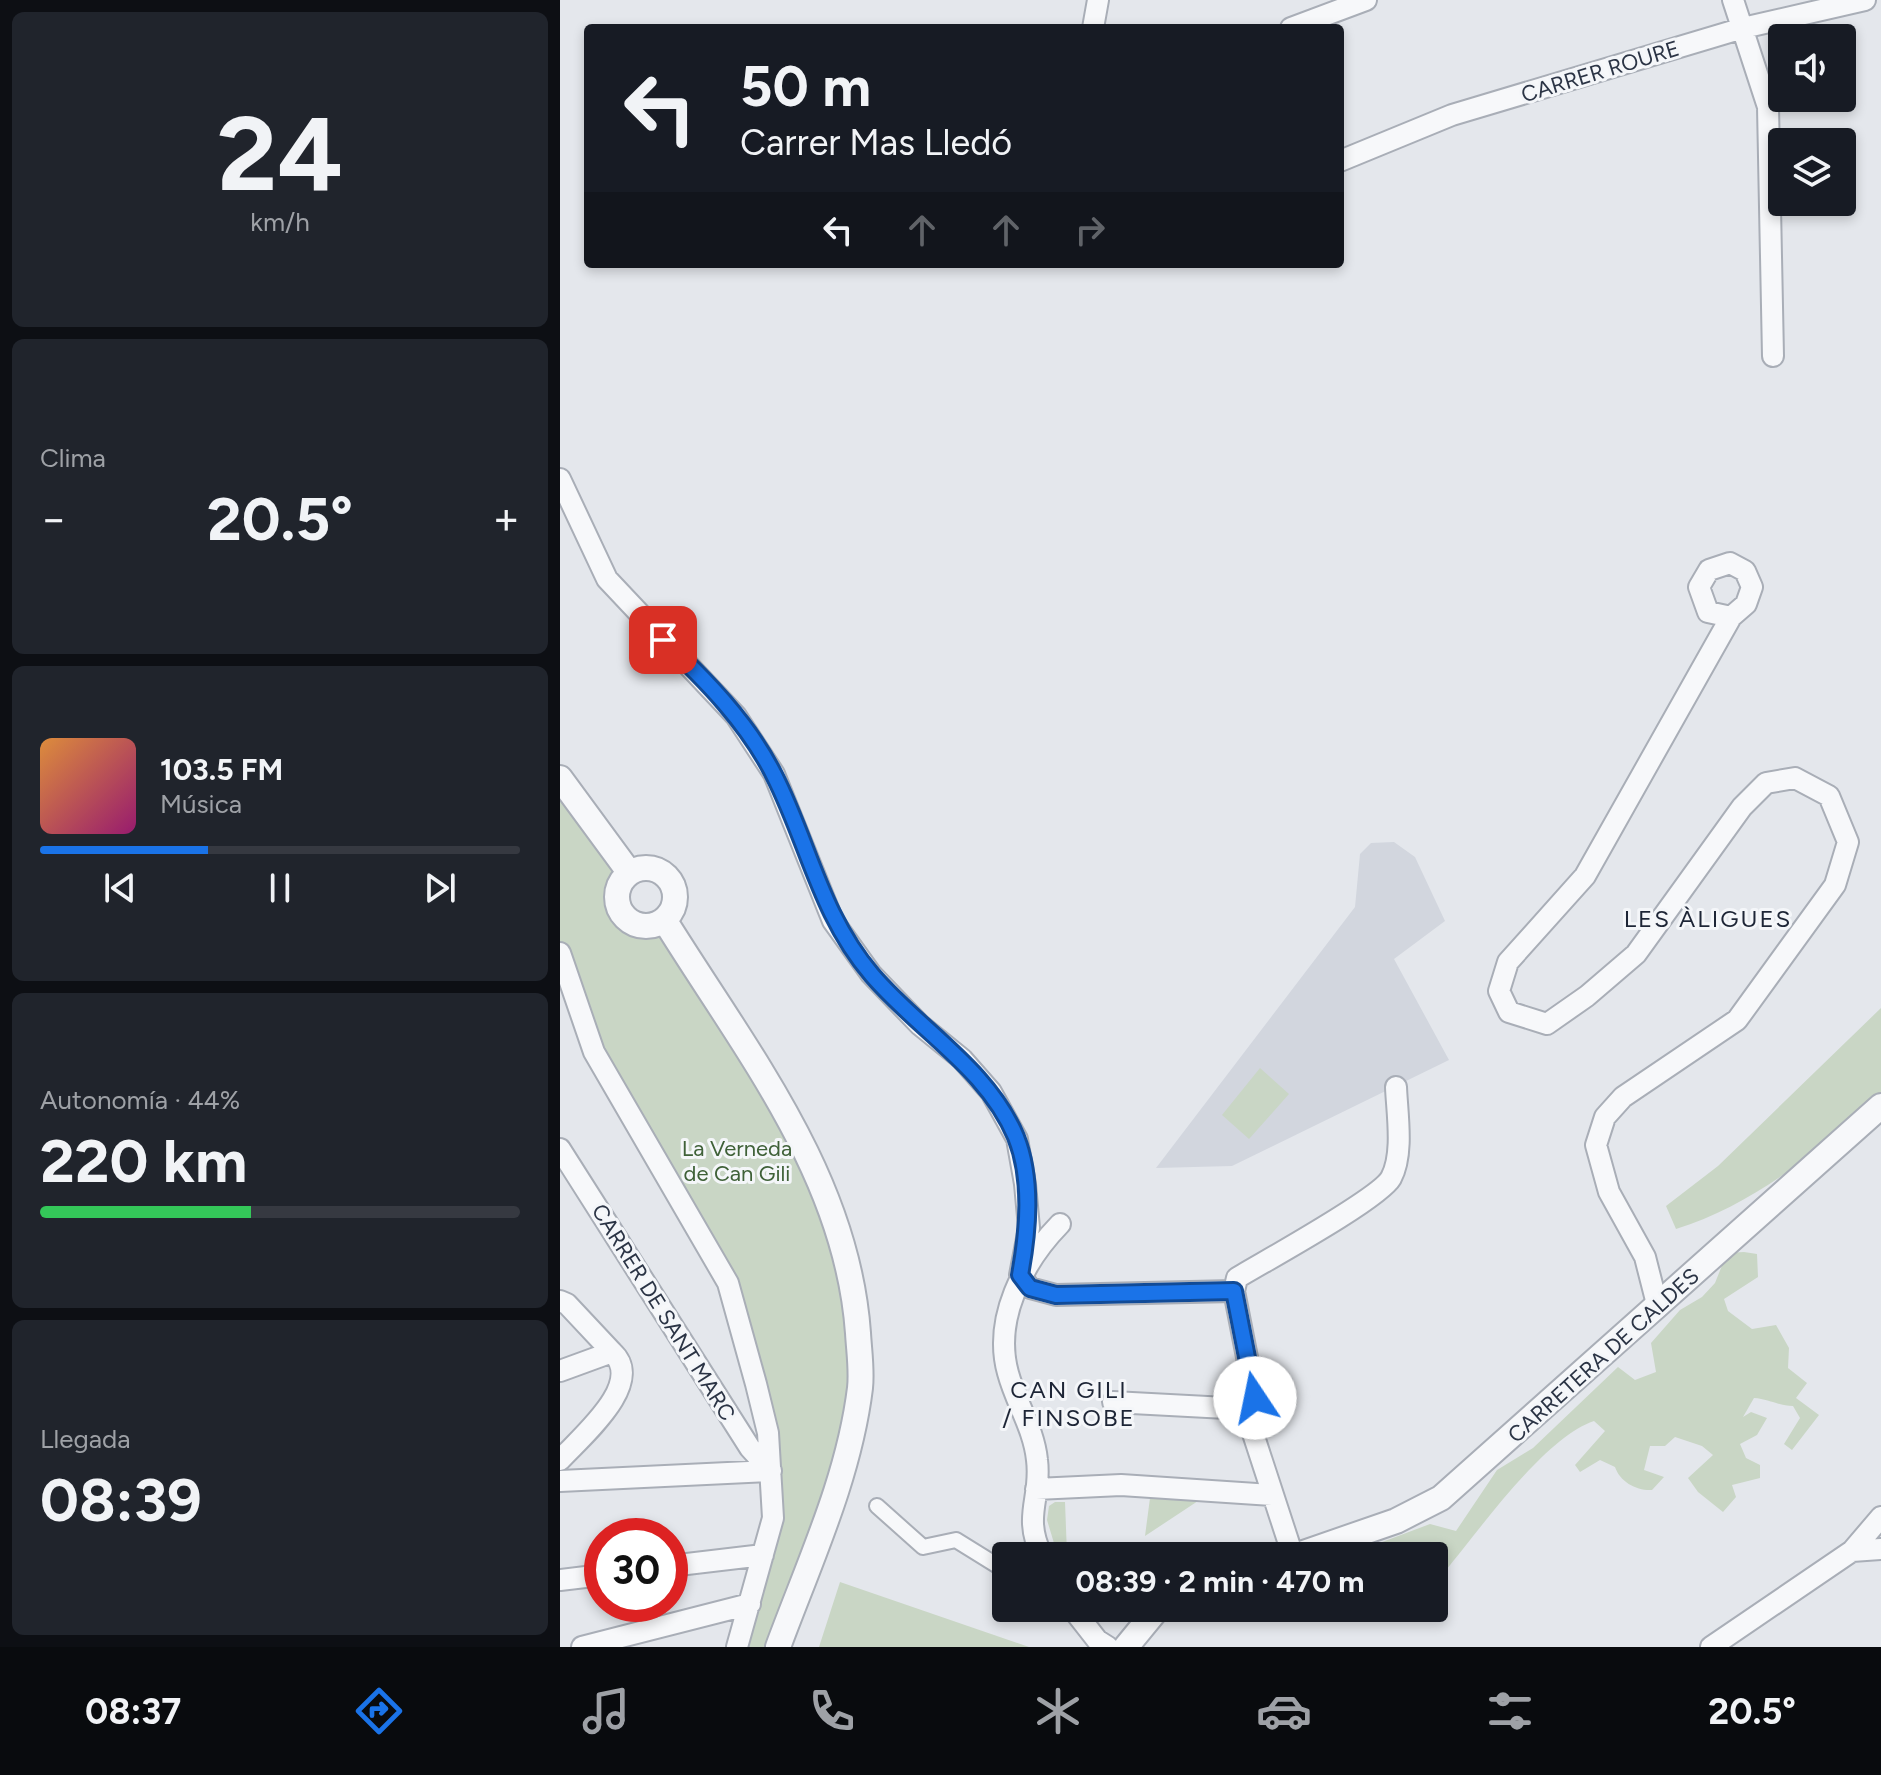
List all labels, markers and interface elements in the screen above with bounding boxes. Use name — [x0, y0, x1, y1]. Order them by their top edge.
map controls — [1768, 24, 1856, 216]
button: sound — [1768, 24, 1856, 112]
street label: CARRER ROURE — [1518, 35, 1682, 108]
text: 50 m — [740, 53, 871, 120]
icon: left — [608, 56, 712, 160]
text: 24 — [217, 91, 343, 216]
text: Carrer Mas Lledó — [740, 121, 1012, 164]
button: layers — [1768, 128, 1856, 216]
text: km/h — [250, 206, 310, 238]
icon: left — [816, 208, 860, 252]
icon: ahead — [900, 208, 944, 252]
icon: ahead — [984, 208, 1028, 252]
icon: right — [1068, 208, 1112, 252]
text: Clima — [40, 442, 106, 474]
text: 20.5° — [207, 483, 353, 555]
text: − — [40, 492, 67, 545]
text: + — [493, 492, 520, 545]
pin — [629, 606, 697, 674]
icon: arrive — [641, 618, 685, 662]
text: 103.5 FM — [160, 751, 283, 788]
text: Música — [160, 788, 242, 820]
icon: previous — [98, 866, 142, 910]
icon: pause — [258, 866, 302, 910]
icon: next — [418, 866, 462, 910]
district label: LES ÀLIGUES — [1624, 904, 1792, 933]
text: Autonomía · 44% — [40, 1084, 240, 1116]
text: 220 km — [40, 1125, 247, 1197]
park label: La Verneda de Can Gili — [682, 1135, 792, 1187]
street label: CARRER DE SANT MARC — [586, 1199, 741, 1426]
street label: CARRETERA DE CALDES — [1502, 1262, 1705, 1448]
position arrow — [1213, 1356, 1297, 1440]
district label: CAN GILI / FINSOBE — [1002, 1375, 1136, 1432]
text: Llegada — [40, 1423, 130, 1455]
text: 08:39 — [40, 1464, 202, 1536]
speed limit sign: 30 — [584, 1518, 688, 1622]
text: 08:39 · 2 min · 470 m — [1075, 1563, 1365, 1600]
icon: directions — [351, 1683, 407, 1739]
icon: music — [578, 1683, 634, 1739]
icon: phone — [804, 1683, 860, 1739]
icon: climate — [1030, 1683, 1086, 1739]
icon: car — [1256, 1683, 1312, 1739]
icon: filters — [1482, 1683, 1538, 1739]
text: 08:37 — [85, 1690, 181, 1733]
text: 20.5° — [1708, 1690, 1796, 1733]

